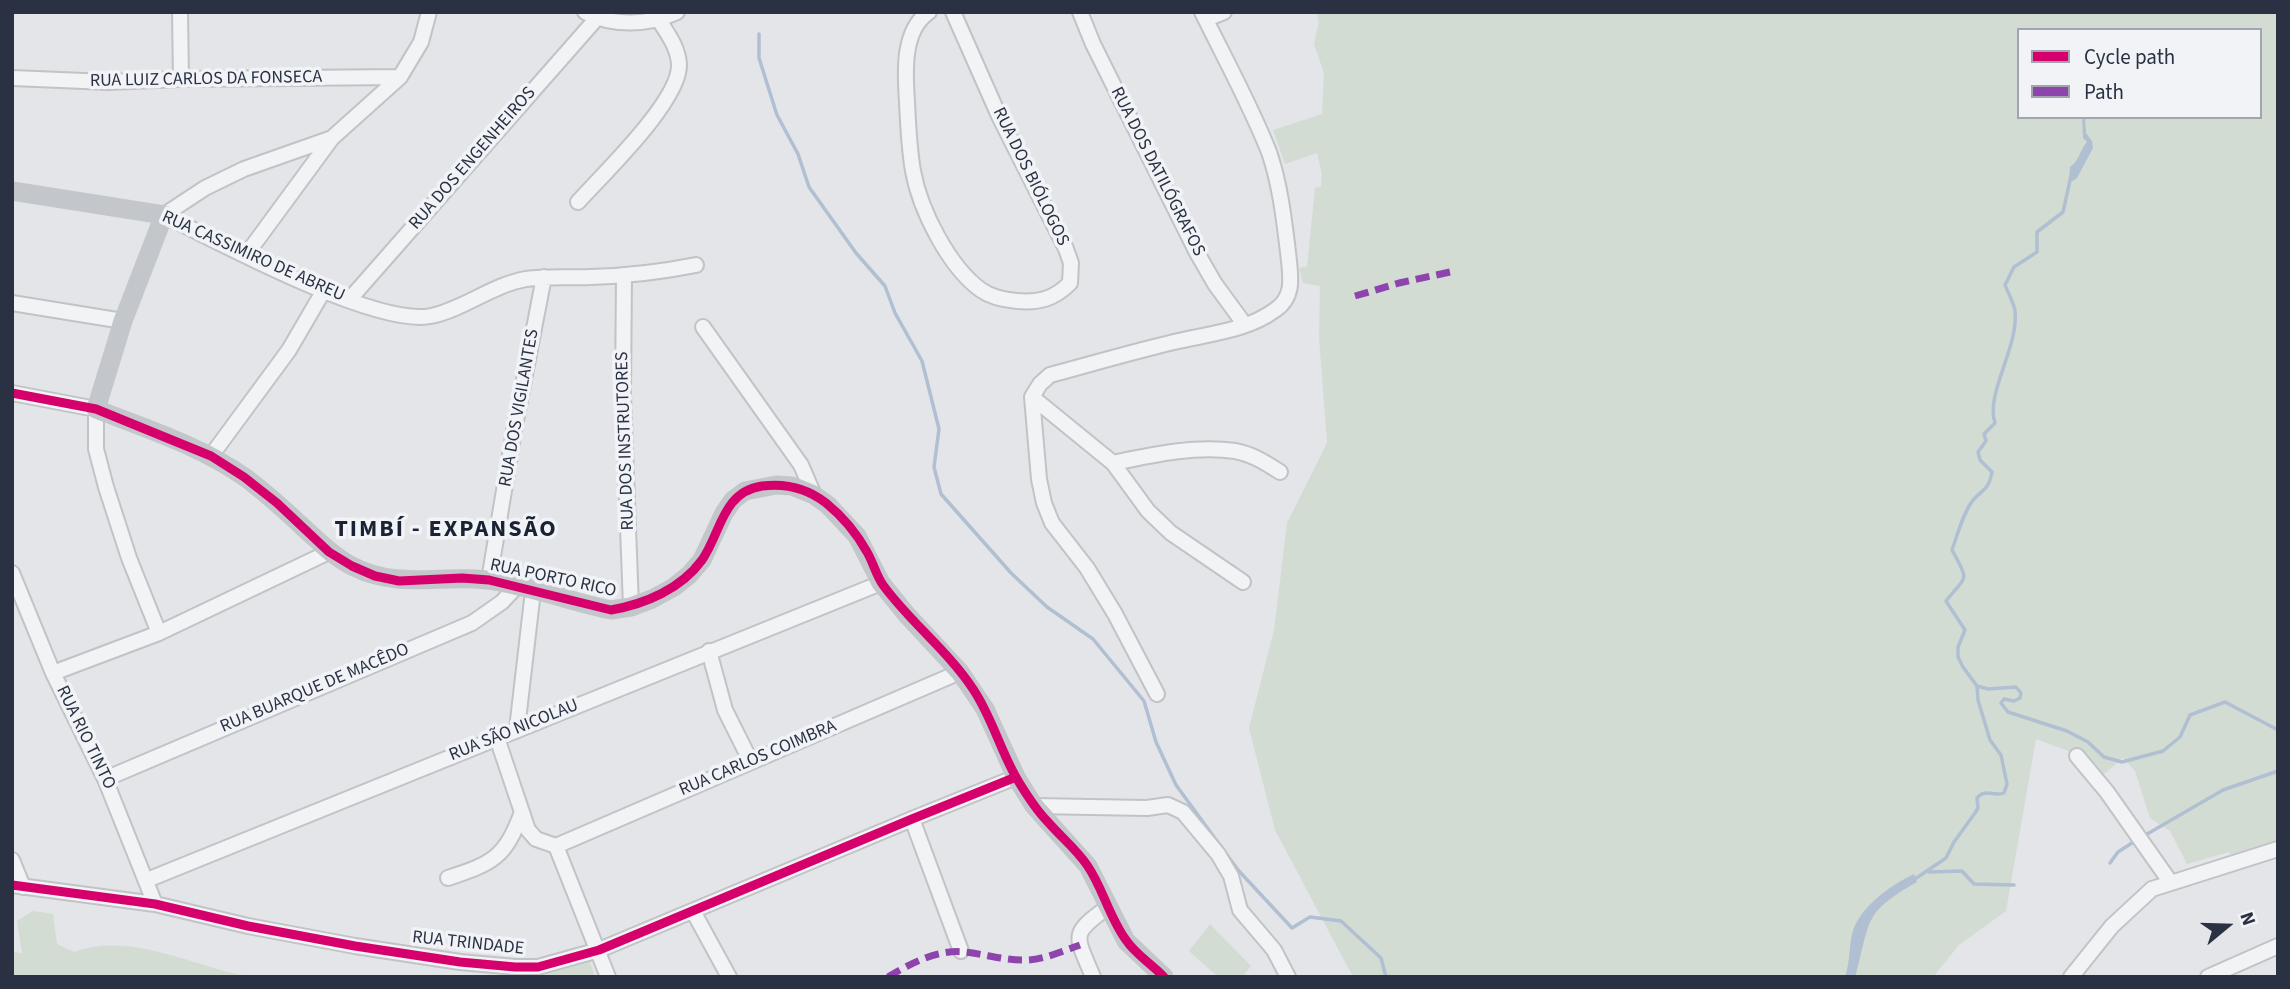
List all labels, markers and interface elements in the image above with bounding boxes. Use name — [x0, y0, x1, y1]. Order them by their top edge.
legend — [2017, 28, 2262, 119]
text: Cycle path — [2084, 42, 2175, 72]
street label: RUA LUIZ CARLOS DA FONSECA — [90, 67, 322, 93]
text: Path — [2084, 77, 2124, 107]
street label: RUA DOS ENGENHEIROS — [405, 83, 541, 235]
street label: RUA DOS DATILÓGRAFOS — [1105, 84, 1209, 260]
street label: RUA DOS BIÓLOGOS — [987, 104, 1073, 250]
street label: RUA CASSIMIRO DE ABREU — [158, 207, 348, 307]
street label: RUA DOS VIGILANTES — [495, 327, 545, 489]
street label: RUA DOS INSTRUTORES — [612, 351, 640, 531]
district label: TIMBÍ - EXPANSÃO — [336, 517, 556, 545]
street label: RUA PORTO RICO — [488, 555, 618, 603]
street label: RUA BUARQUE DE MACÊDO — [217, 639, 413, 739]
street label: RUA RIO TINTO — [51, 683, 119, 793]
street label: RUA SÃO NICOLAU — [446, 695, 582, 767]
street label: RUA CARLOS COIMBRA — [676, 716, 840, 802]
north arrow — [2192, 891, 2262, 961]
text: N — [2233, 909, 2262, 929]
street label: RUA TRINDADE — [411, 927, 525, 961]

